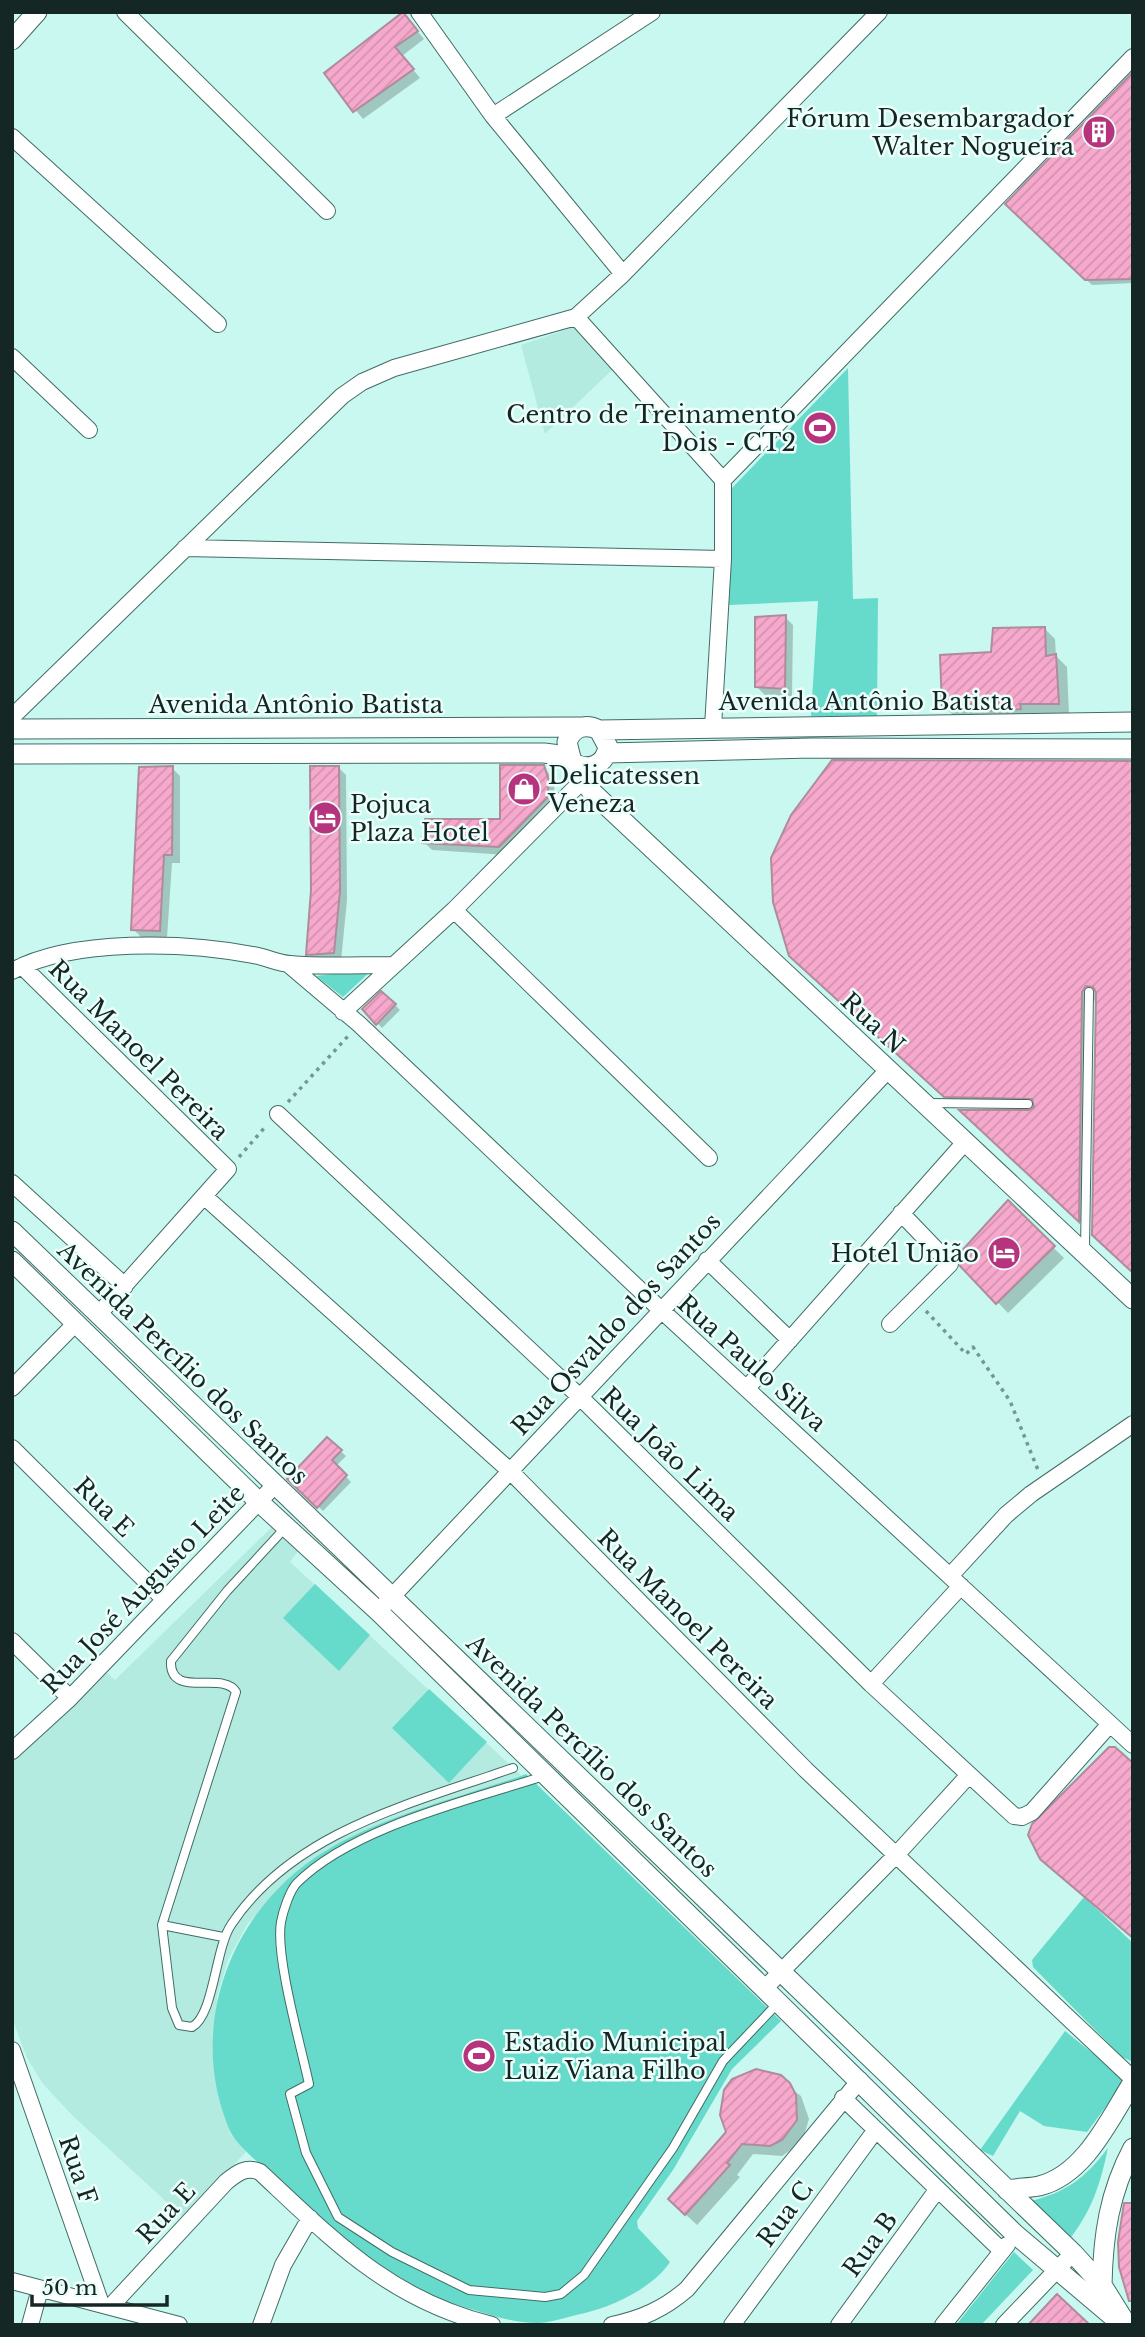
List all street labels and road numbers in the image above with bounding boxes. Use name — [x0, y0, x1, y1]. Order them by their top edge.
street label: Avenida Antônio Batista — [718, 687, 1014, 716]
street label: Avenida Antônio Batista — [148, 690, 444, 719]
street label: Rua Manoel Pereira — [43, 954, 235, 1146]
street label: Rua N — [835, 986, 911, 1060]
street label: Rua Osvaldo dos Santos — [505, 1207, 727, 1441]
street label: Avenida Percílio dos Santos — [51, 1235, 314, 1490]
street label: Rua Paulo Silva — [672, 1289, 833, 1438]
street label: Rua João Lima — [595, 1381, 745, 1527]
street label: Rua E — [68, 1471, 140, 1543]
street label: Rua José Augusto Leite — [35, 1478, 251, 1700]
street label: Rua Manoel Pereira — [592, 1523, 784, 1715]
street label: Avenida Percílio dos Santos — [460, 1628, 723, 1883]
street label: Rua F — [53, 2132, 103, 2208]
street label: Rua C — [751, 2176, 819, 2252]
street label: Rua E — [131, 2177, 201, 2249]
street label: Rua B — [837, 2206, 903, 2282]

